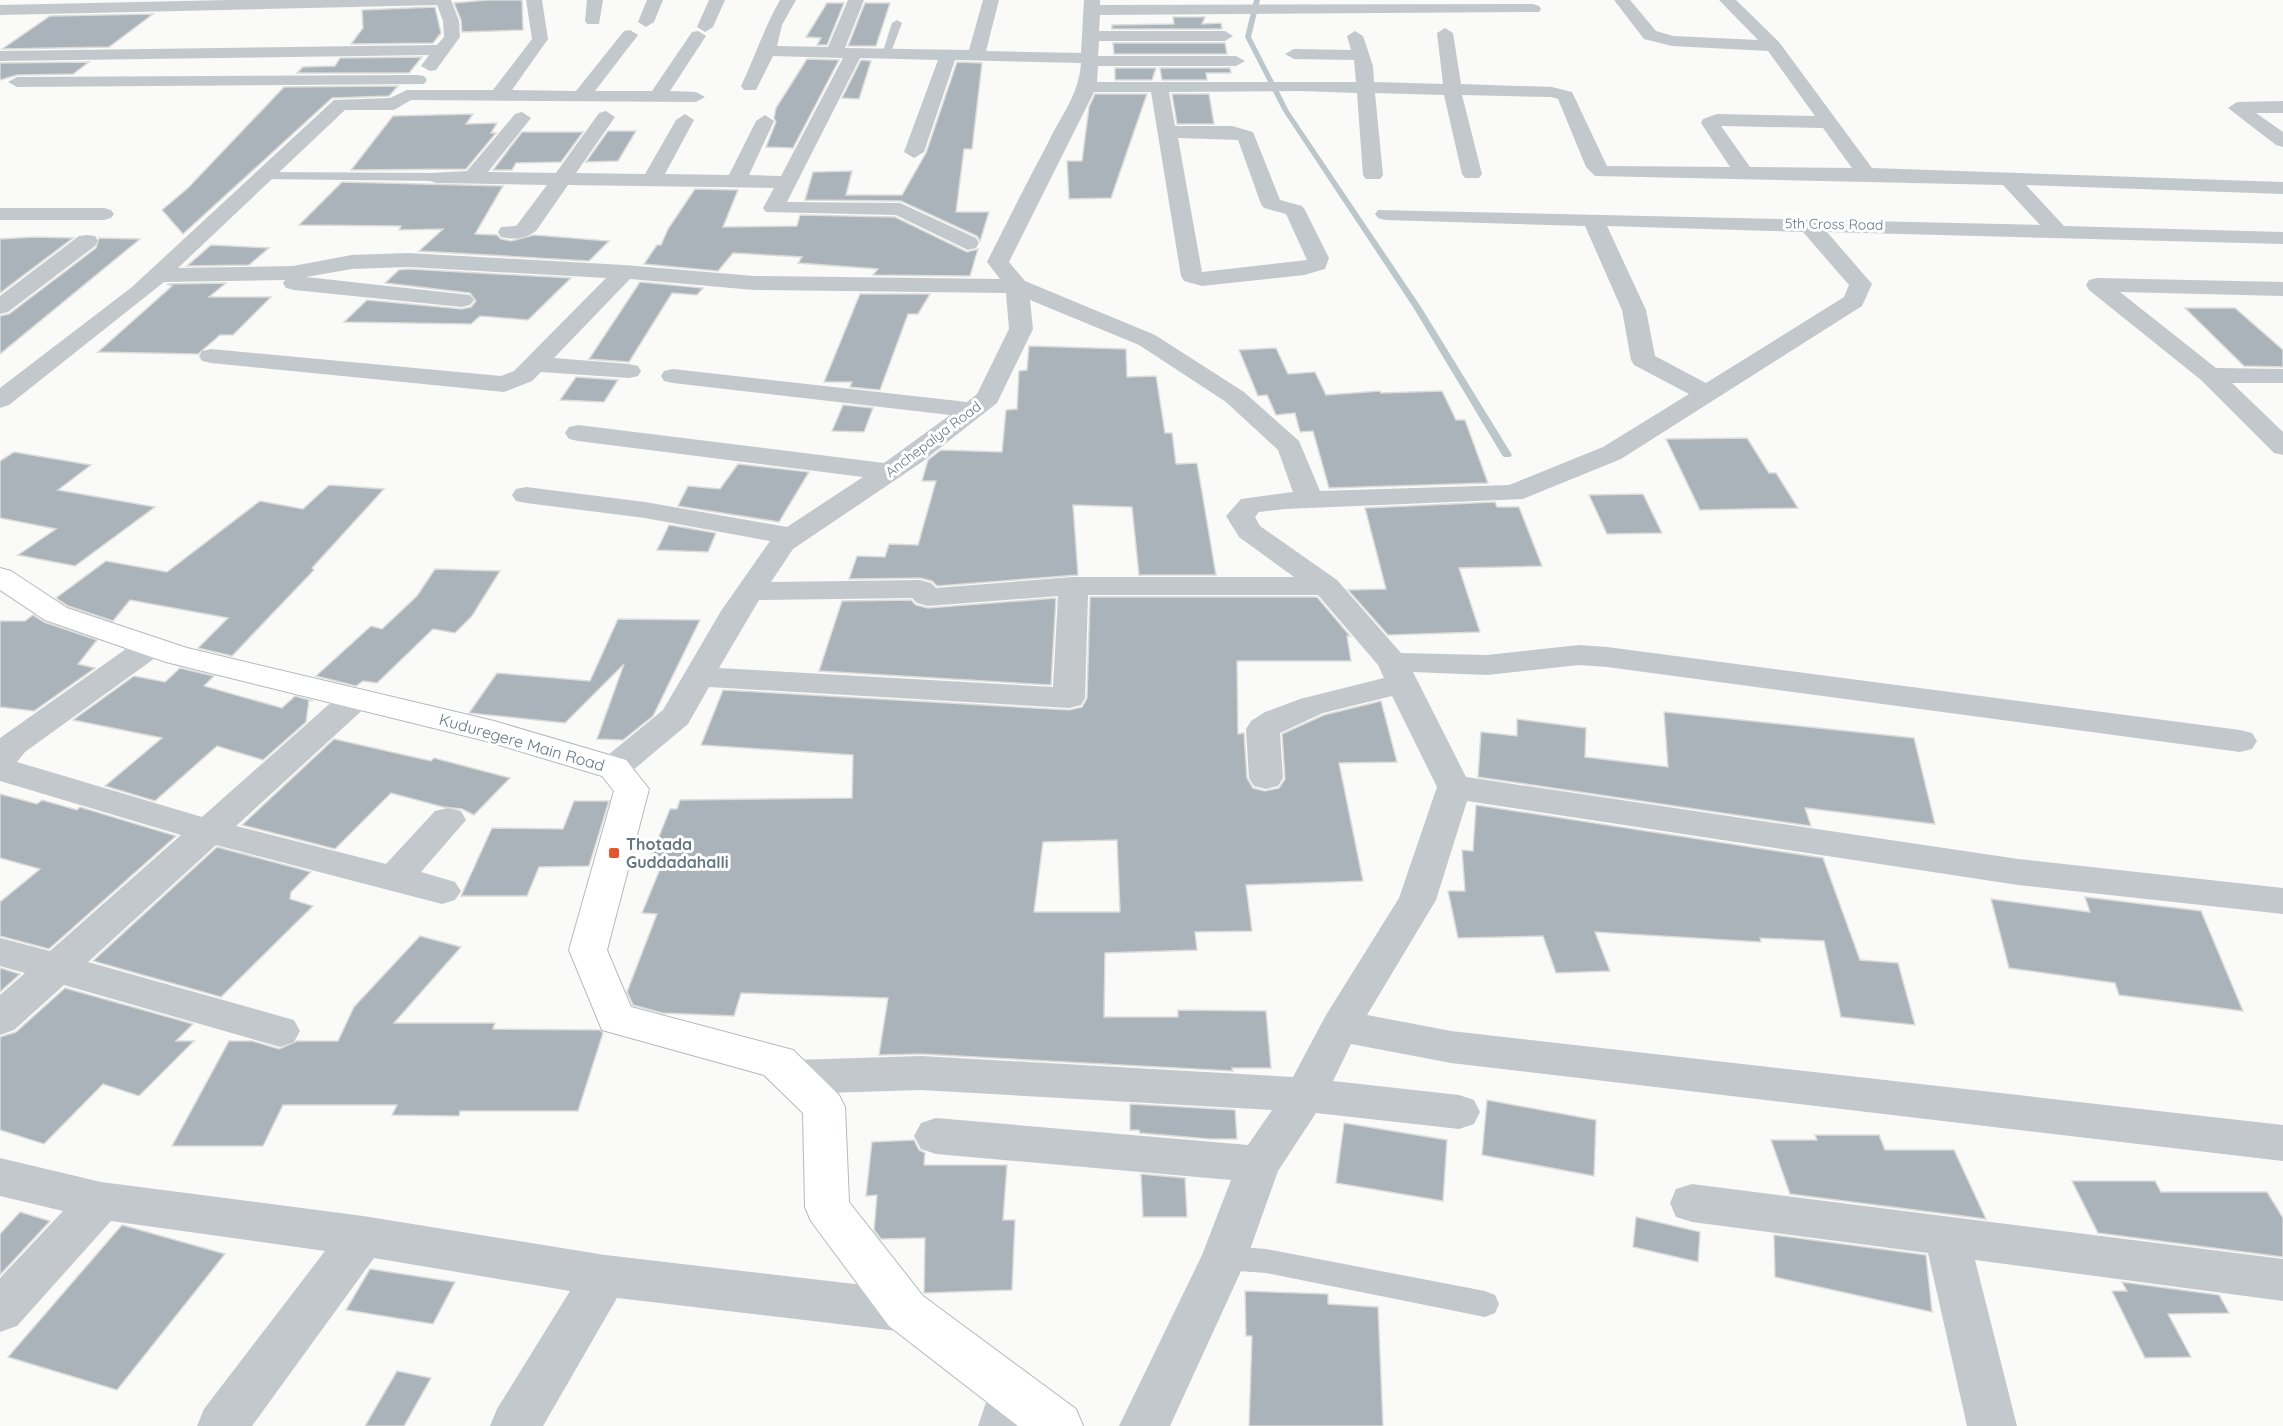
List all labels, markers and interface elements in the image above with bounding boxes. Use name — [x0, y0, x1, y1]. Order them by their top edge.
street label: 5th Cross Road — [1785, 214, 1883, 234]
street label: Anchepalya Road — [882, 397, 984, 481]
street label: Kuduregere Main Road — [437, 709, 607, 775]
place label: Thotada Guddadahalli — [626, 834, 729, 872]
marker: Thotada Guddadahalli — [607, 846, 621, 860]

